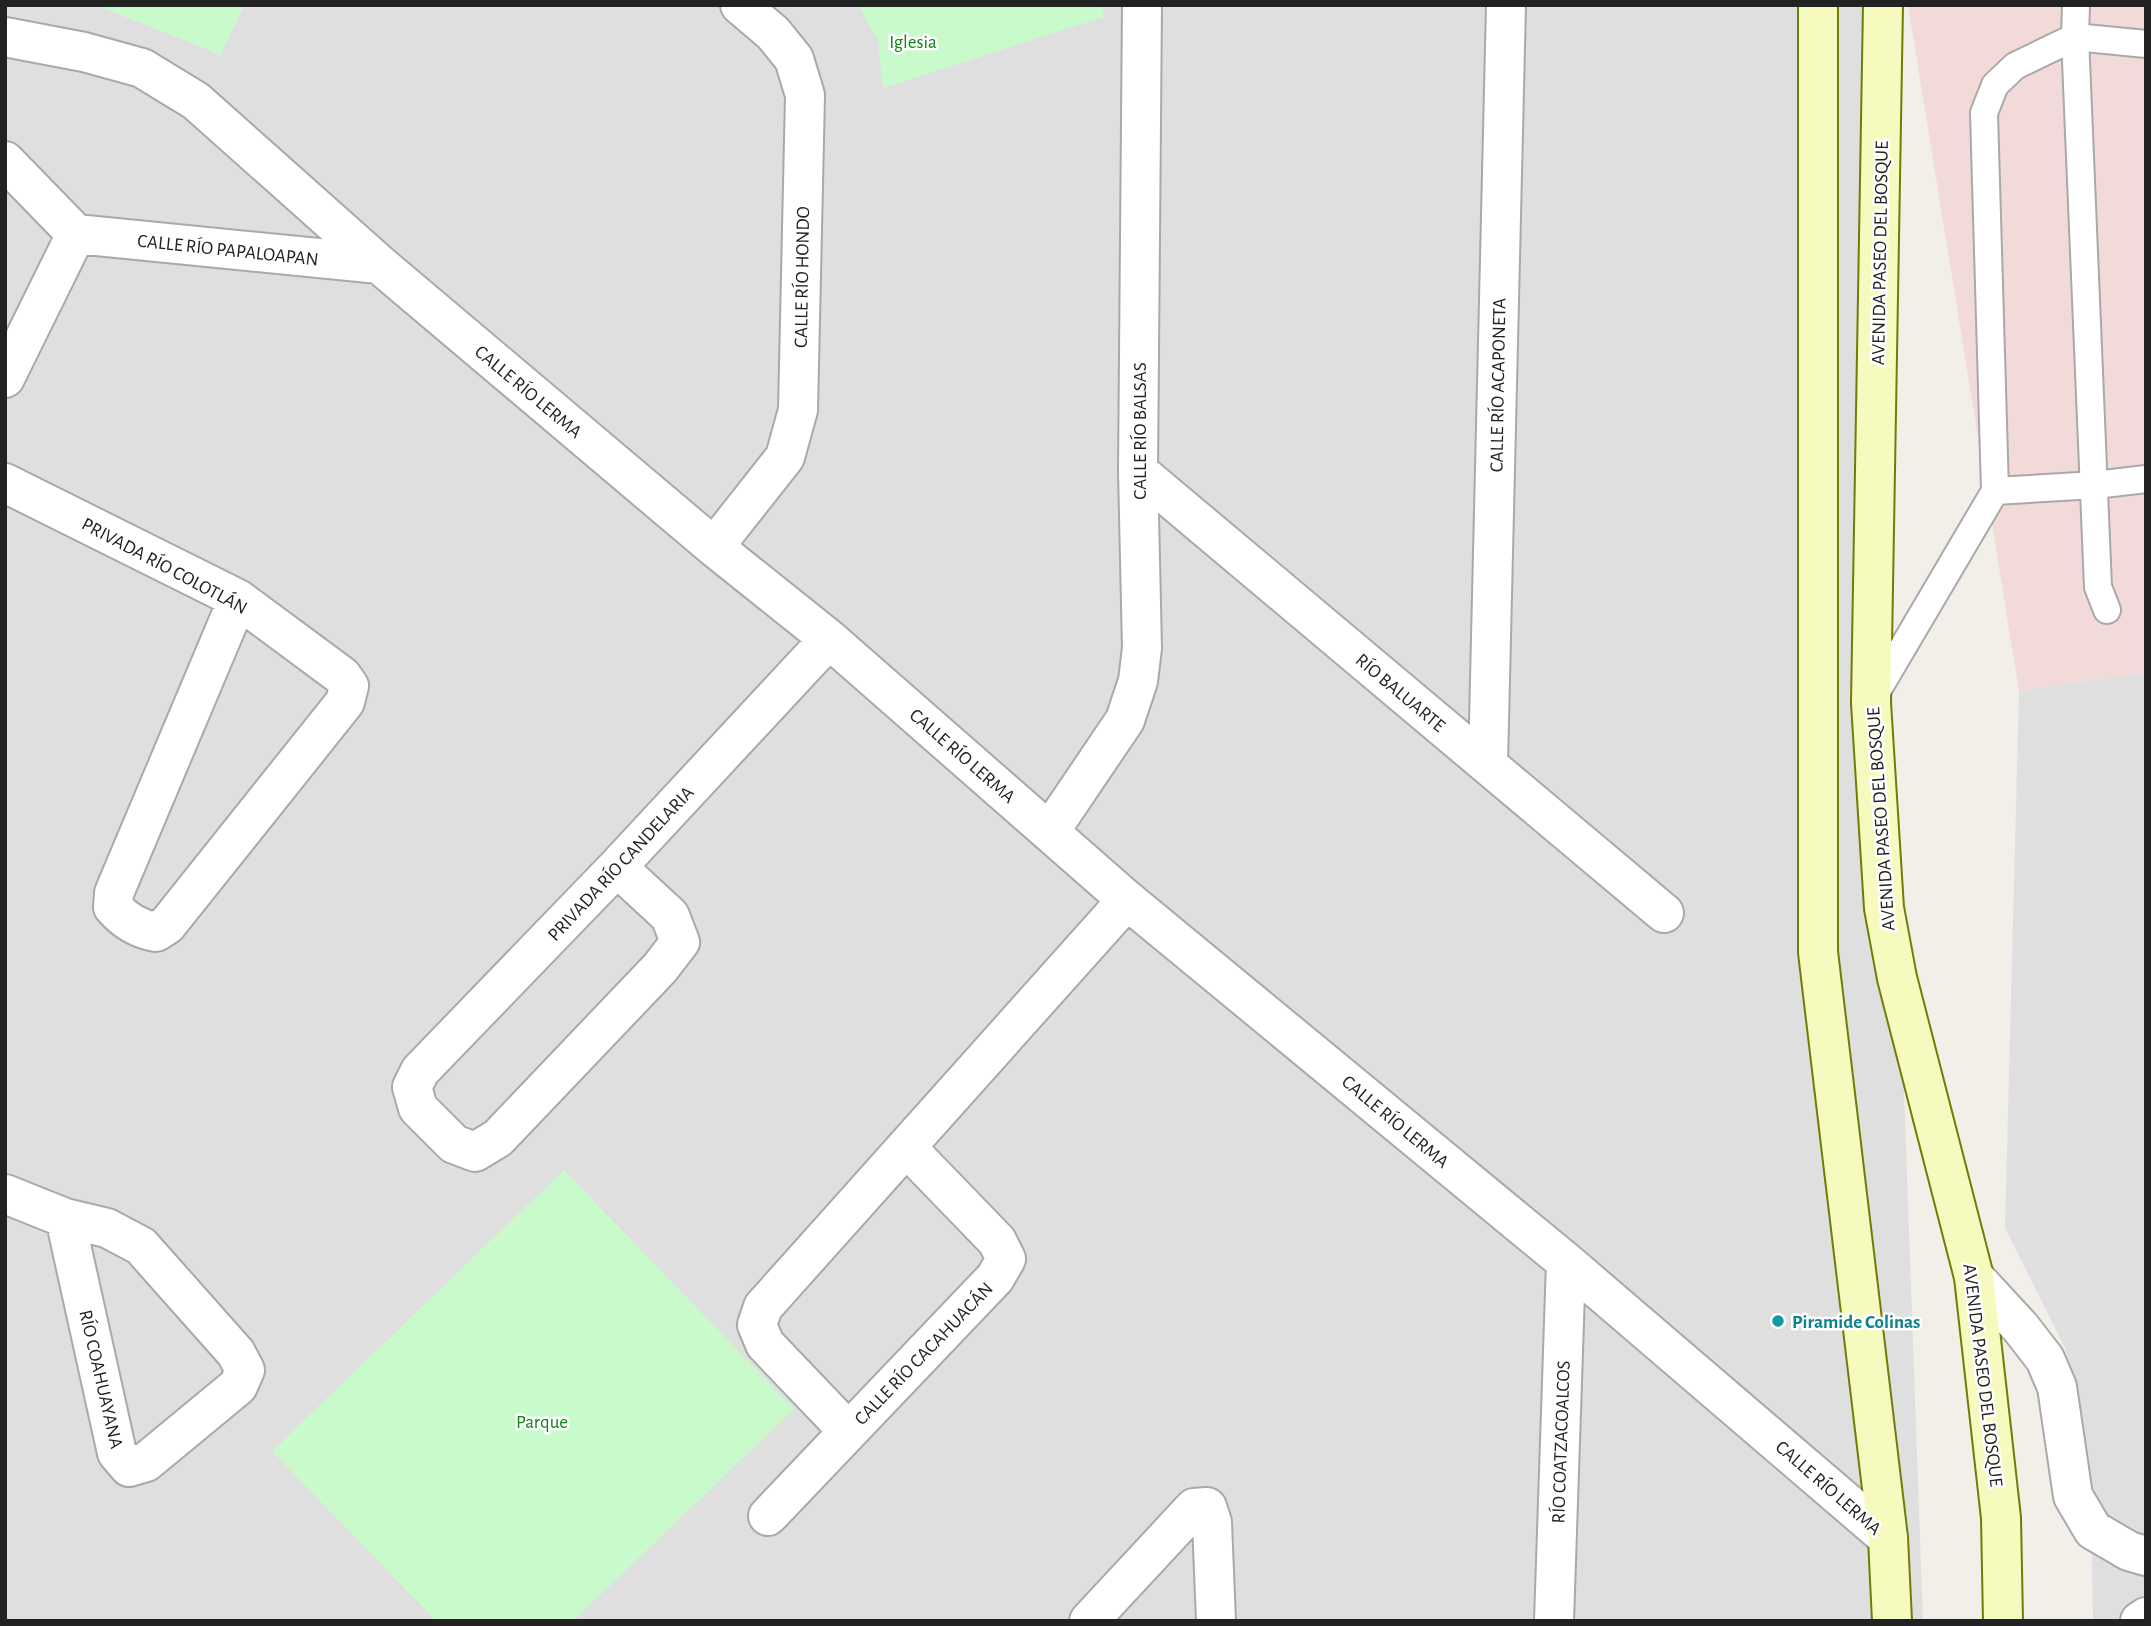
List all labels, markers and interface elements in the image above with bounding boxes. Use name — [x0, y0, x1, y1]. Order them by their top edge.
park label: Iglesia — [889, 33, 937, 52]
street label: AVENIDA PASEO DEL BOSQUE — [1869, 141, 1892, 365]
street label: CALLE RÍO HONDO — [790, 206, 813, 348]
street label: CALLE RÍO PAPALOAPAN — [136, 230, 320, 269]
street label: CALLE RÍO ACAPONETA — [1485, 298, 1510, 472]
street label: CALLE RÍO LERMA — [471, 341, 586, 442]
street label: CALLE RÍO BALSAS — [1129, 362, 1150, 500]
street label: PRIVADA RÍO COLOTLÁN — [78, 513, 251, 618]
street label: RÍO BALUARTE — [1352, 649, 1450, 736]
street label: CALLE RÍO LERMA — [906, 704, 1020, 807]
street label: AVENIDA PASEO DEL BOSQUE — [1864, 706, 1899, 932]
street label: PRIVADA RÍO CANDELARIA — [543, 782, 698, 945]
street label: CALLE RÍO LERMA — [1338, 1071, 1453, 1172]
street label: AVENIDA PASEO DEL BOSQUE — [1959, 1263, 2006, 1488]
street label: CALLE RÍO CACAHUACÁN — [850, 1278, 997, 1429]
street label: RÍO COAHUAYANA — [75, 1308, 128, 1451]
marker: Piramide Colinas — [1770, 1313, 1786, 1329]
place label: Piramide Colinas — [1792, 1313, 1920, 1332]
street label: RÍO COATZACOALCOS — [1547, 1360, 1574, 1524]
park label: Parque — [516, 1413, 568, 1432]
street label: CALLE RÍO LERMA — [1772, 1436, 1886, 1539]

